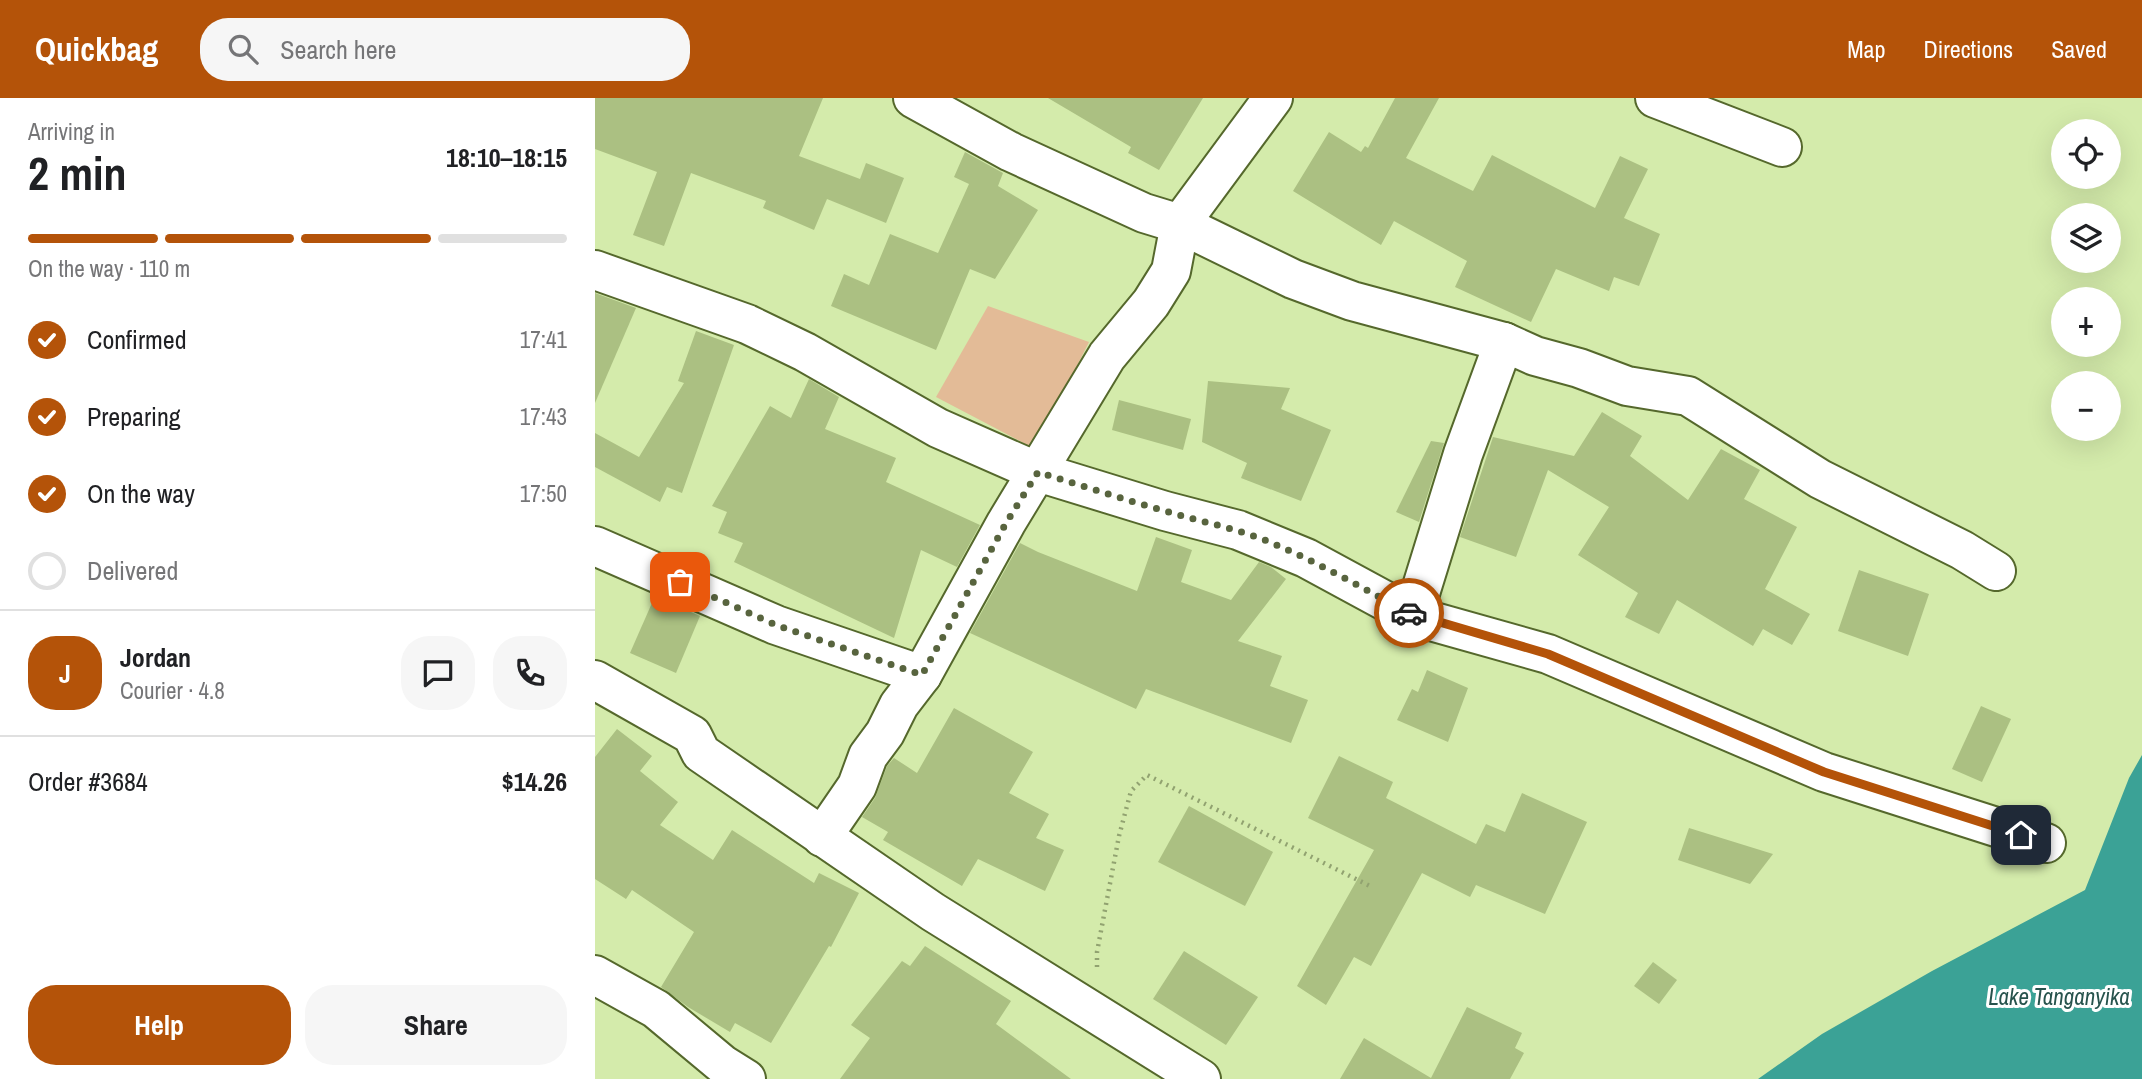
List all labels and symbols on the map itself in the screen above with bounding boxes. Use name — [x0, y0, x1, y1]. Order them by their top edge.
pin — [650, 552, 710, 612]
courier — [1374, 578, 1444, 648]
pin — [1991, 805, 2051, 865]
water label: Lake Tanganyika — [1988, 981, 2130, 1012]

